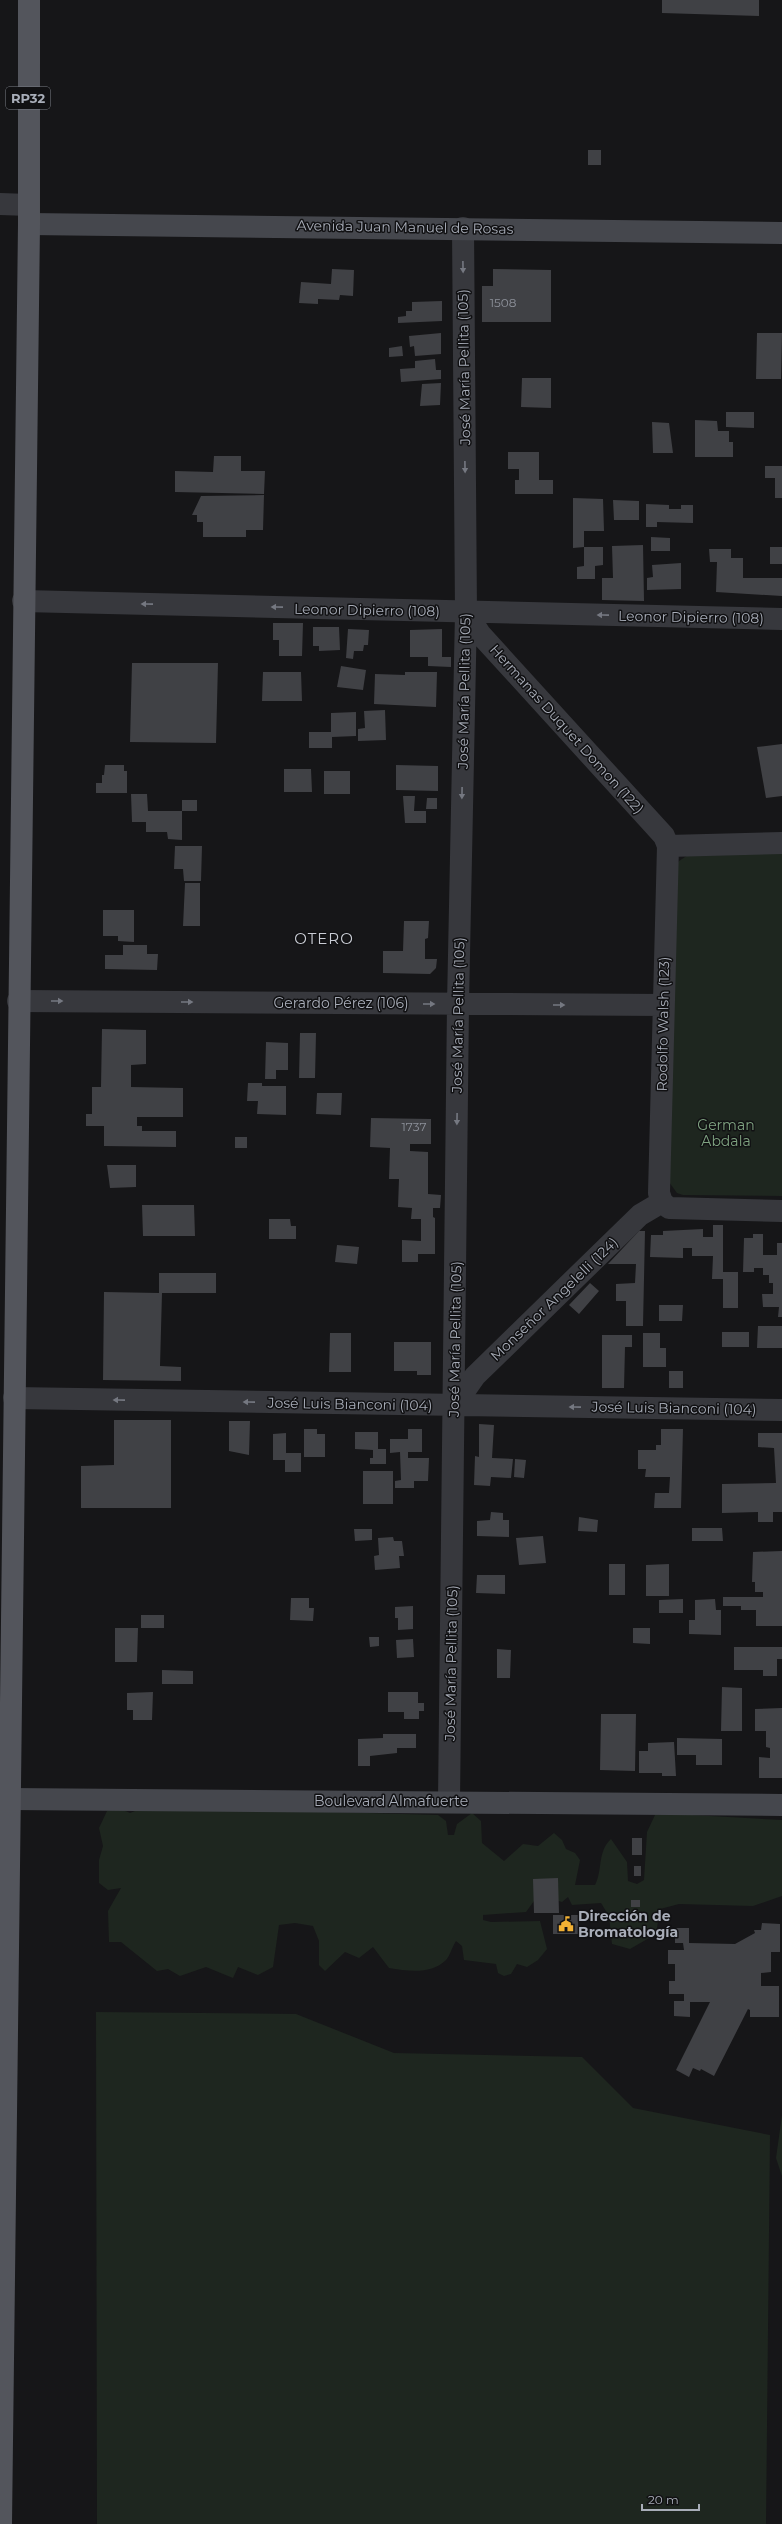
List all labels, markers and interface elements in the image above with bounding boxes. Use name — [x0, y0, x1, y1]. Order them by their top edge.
road number: RP32 — [6, 87, 50, 109]
street label: Avenida Juan Manuel de Rosas — [296, 216, 514, 238]
one-way arrow — [460, 261, 466, 274]
street label: José María Pellita (105) — [454, 289, 474, 446]
house number: 1508 — [490, 295, 517, 310]
one-way arrow — [462, 461, 468, 474]
street label: Leonor Dipierro (108) — [294, 600, 440, 620]
one-way arrow — [140, 601, 153, 607]
one-way arrow — [271, 604, 283, 611]
street label: Leonor Dipierro (108) — [618, 607, 764, 627]
one-way arrow — [596, 612, 609, 618]
street label: José María Pellita (105) — [454, 613, 474, 770]
street label: Hermanas Duquet Domon (122) — [486, 641, 648, 817]
one-way arrow — [459, 787, 466, 799]
district label: OTERO — [294, 929, 354, 948]
street label: José María Pellita (105) — [448, 937, 468, 1094]
street label: Rodolfo Walsh (123) — [653, 956, 673, 1092]
street label: Gerardo Pérez (106) — [273, 994, 409, 1012]
one-way arrow — [51, 998, 64, 1004]
one-way arrow — [181, 999, 194, 1005]
one-way arrow — [423, 1001, 436, 1007]
one-way arrow — [553, 1002, 566, 1008]
one-way arrow — [454, 1113, 460, 1126]
park label: German Abdala — [697, 1116, 755, 1150]
house number: 1737 — [402, 1119, 426, 1134]
street label: Monseñor Angelelli (124) — [486, 1233, 622, 1365]
street label: José María Pellita (105) — [445, 1261, 465, 1418]
street label: José Luis Bianconi (104) — [266, 1394, 433, 1414]
one-way arrow — [112, 1397, 125, 1403]
street label: José Luis Bianconi (104) — [590, 1398, 757, 1418]
one-way arrow — [242, 1399, 255, 1405]
one-way arrow — [568, 1404, 581, 1410]
street label: José María Pellita (105) — [441, 1585, 461, 1742]
street label: Boulevard Almafuerte — [314, 1792, 468, 1810]
place label: Dirección de Bromatología — [578, 1907, 678, 1941]
public building icon: Dirección de Bromatología — [557, 1915, 575, 1933]
scale bar — [642, 2486, 699, 2512]
text: 20 m — [648, 2492, 679, 2507]

